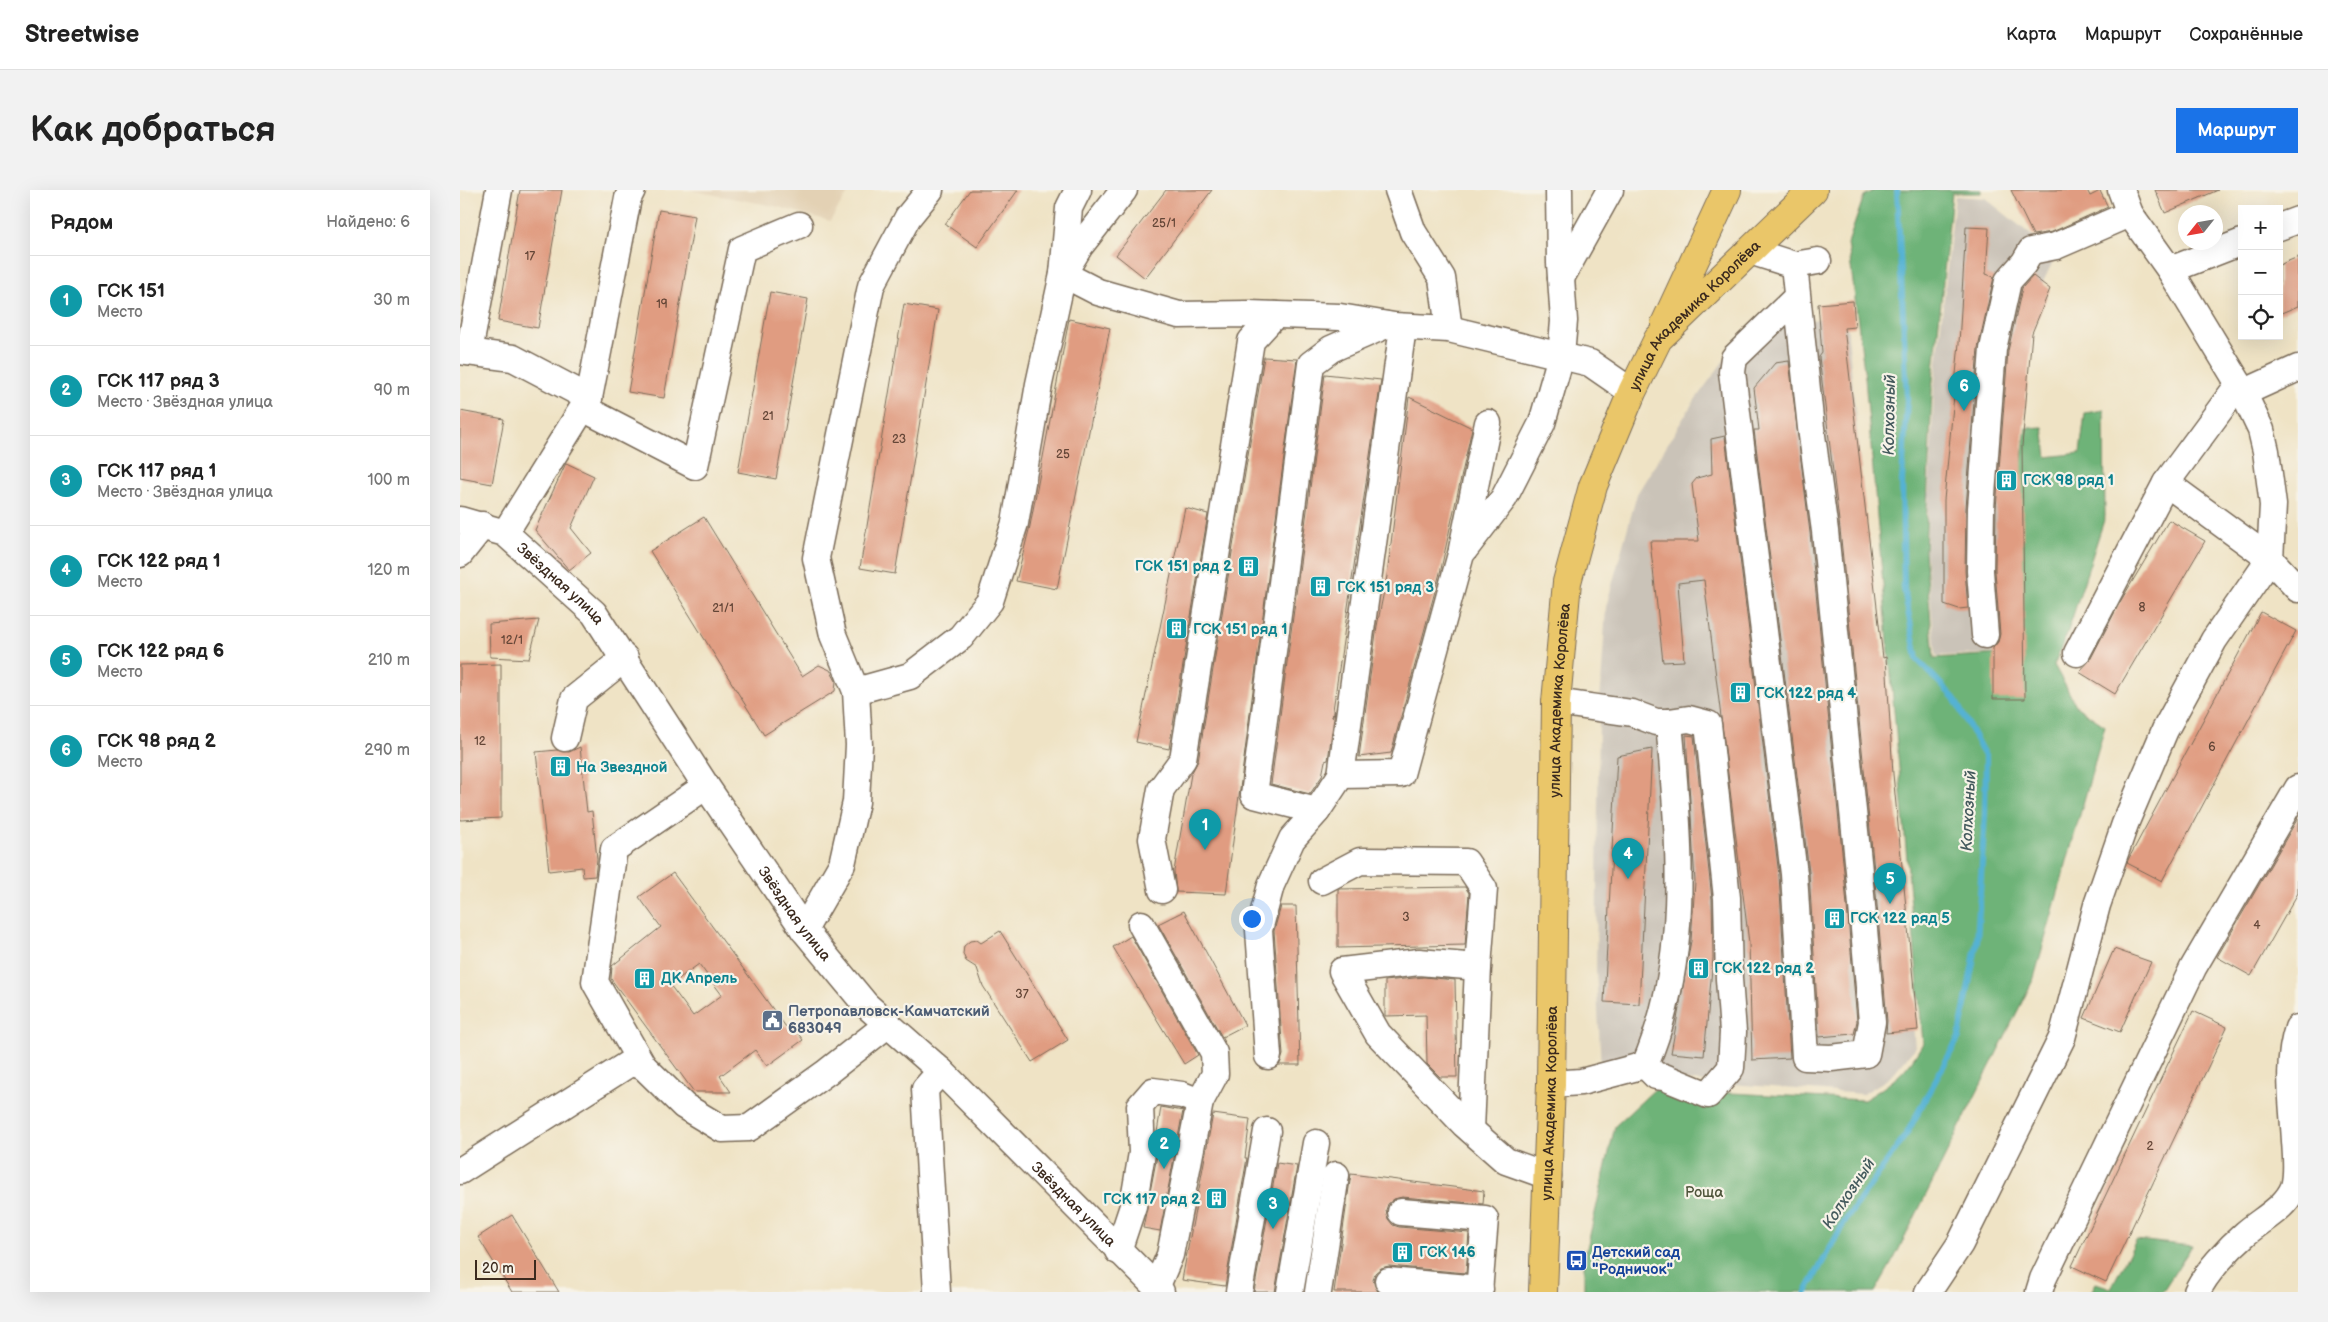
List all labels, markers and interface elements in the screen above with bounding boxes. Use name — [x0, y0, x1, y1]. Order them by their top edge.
text: Streetwise — [25, 20, 139, 49]
text: Карта — [2006, 24, 2057, 45]
text: Маршрут — [2085, 24, 2161, 45]
text: Сохранённые — [2189, 24, 2303, 45]
button: Маршрут — [2176, 108, 2298, 153]
text: Как добраться — [30, 109, 276, 152]
north arrow — [2178, 205, 2223, 250]
map controls — [2238, 205, 2283, 340]
button: + — [2238, 205, 2283, 250]
text: Рядом — [50, 210, 113, 235]
text: Найдено: 6 — [326, 213, 410, 232]
house number: 25/1 — [1152, 216, 1176, 231]
street label: улица Академика Королёва — [1625, 236, 1765, 394]
house number: 17 — [525, 249, 535, 264]
button: − — [2238, 250, 2283, 295]
text: ГСК 151 — [97, 280, 165, 303]
text: 1 — [63, 291, 69, 310]
text: 30 m — [373, 291, 410, 310]
button: locate — [2238, 295, 2283, 340]
house number: 19 — [656, 297, 668, 312]
text: Место — [97, 303, 143, 322]
text: ГСК 117 ряд 3 — [97, 370, 219, 393]
pin: 6 — [1948, 370, 1980, 411]
water label: Колхозный — [1880, 374, 1900, 456]
text: 2 — [61, 381, 71, 400]
text: 90 m — [374, 381, 410, 400]
text: Место · Звёздная улица — [97, 393, 273, 412]
house number: 21 — [762, 409, 774, 424]
house number: 23 — [892, 432, 906, 447]
house number: 25 — [1056, 447, 1070, 462]
text: ГСК 117 ряд 1 — [97, 460, 216, 483]
building icon: ГСК 98 ряд 1 — [1995, 468, 2019, 492]
text: 3 — [61, 471, 71, 490]
text: 100 m — [367, 471, 410, 490]
place label: ГСК 98 ряд 1 — [2023, 471, 2114, 490]
text: Место · Звёздная улица — [97, 483, 273, 502]
street label: Звёздная улица — [513, 539, 608, 628]
text: ГСК 122 ряд 1 — [97, 550, 221, 573]
building icon: ГСК 151 ряд 2 — [1236, 554, 1260, 578]
place label: ГСК 151 ряд 2 — [1135, 557, 1232, 576]
text: 4 — [61, 561, 71, 580]
text: 120 m — [367, 561, 410, 580]
text: Место — [97, 573, 143, 592]
building icon: ГСК 151 ряд 3 — [1309, 575, 1333, 599]
place label: ГСК 151 ряд 3 — [1337, 578, 1434, 597]
house number: 8 — [2139, 600, 2146, 615]
house number: 21/1 — [712, 601, 734, 616]
street label: улица Академика Королёва — [1545, 602, 1575, 798]
building icon: ГСК 151 ряд 1 — [1165, 617, 1189, 641]
place label: ГСК 151 ряд 1 — [1193, 620, 1288, 639]
house number: 12/1 — [501, 633, 523, 648]
text: ГСК 122 ряд 6 — [97, 640, 224, 663]
text: 5 — [61, 651, 71, 670]
text: 210 m — [368, 651, 410, 670]
text: Место — [97, 663, 143, 682]
building icon: ГСК 122 ряд 4 — [1728, 681, 1752, 705]
place label: ГСК 122 ряд 4 — [1756, 684, 1856, 703]
text: ГСК 98 ряд 2 — [97, 730, 216, 753]
house number: 12 — [474, 734, 486, 749]
house number: 6 — [2208, 740, 2216, 755]
text: 6 — [61, 741, 71, 760]
text: 290 m — [364, 741, 410, 760]
text: Место — [97, 753, 143, 772]
building icon: На Звездной — [548, 755, 572, 779]
place label: На Звездной — [576, 758, 667, 777]
water label: Колхозный — [1957, 770, 1981, 852]
pin: 1 — [1189, 809, 1221, 850]
pin: 4 — [1612, 838, 1644, 879]
street label: Звёздная улица — [754, 863, 835, 965]
pin: 5 — [1874, 863, 1906, 904]
your location — [1239, 906, 1265, 932]
building icon: ГСК 122 ряд 5 — [1822, 906, 1846, 930]
place label: ГСК 122 ряд 5 — [1850, 909, 1950, 928]
house number: 3 — [1402, 910, 1410, 925]
house number: 4 — [2253, 918, 2261, 933]
building icon: ГСК 122 ряд 2 — [1686, 956, 1710, 980]
place label: ГСК 122 ряд 2 — [1714, 959, 1814, 978]
building icon: ДК Апрель — [633, 966, 657, 990]
place label: ДК Апрель — [661, 969, 737, 988]
house number: 37 — [1015, 987, 1029, 1002]
place label: Петропавловск-Камчатский 683049 — [788, 1002, 990, 1038]
street label: улица Академика Королёва — [1537, 1005, 1562, 1201]
public building icon: Петропавловск-Камчатский 683049 — [760, 1008, 784, 1032]
pin: 2 — [1148, 1128, 1180, 1169]
house number: 2 — [2146, 1139, 2154, 1154]
water label: Колхозный — [1819, 1155, 1879, 1233]
street label: Звёздная улица — [1027, 1158, 1120, 1251]
park label: Роща — [1685, 1183, 1723, 1202]
building icon: ГСК 117 ряд 2 — [1204, 1187, 1228, 1211]
pin: 3 — [1257, 1188, 1289, 1229]
place label: ГСК 117 ряд 2 — [1103, 1190, 1200, 1209]
building icon: ГСК 146 — [1391, 1240, 1415, 1264]
place label: ГСК 146 — [1419, 1243, 1476, 1262]
place label: Детский сад "Родничок" — [1592, 1243, 1680, 1279]
bus stop icon: Детский сад "Родничок" — [1564, 1249, 1588, 1273]
scale bar — [475, 1257, 536, 1280]
text: 20 m — [482, 1260, 514, 1277]

